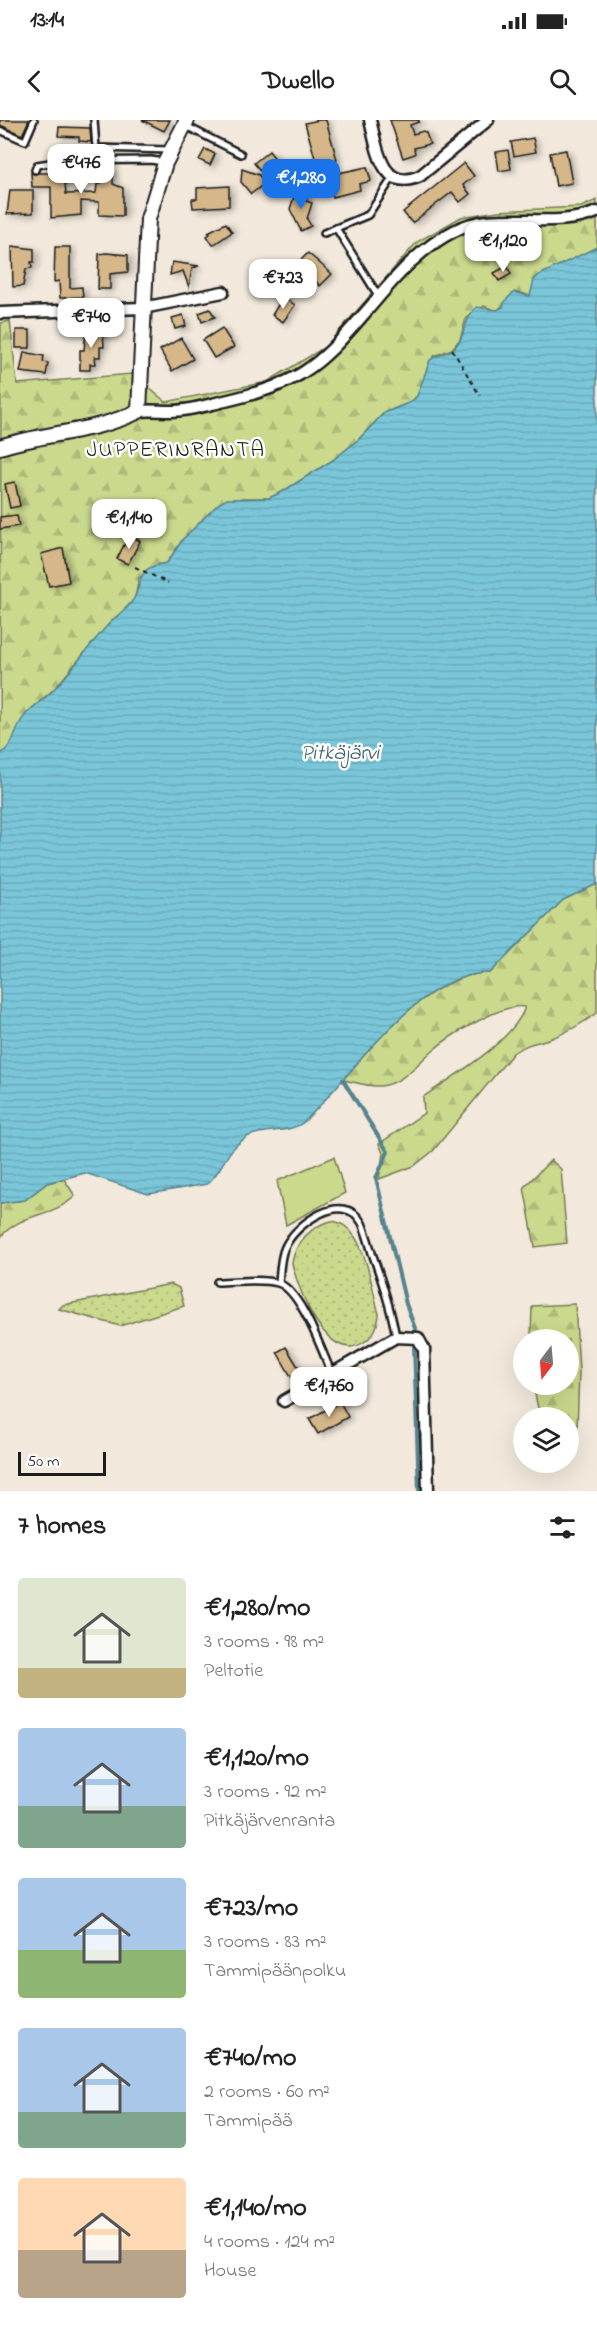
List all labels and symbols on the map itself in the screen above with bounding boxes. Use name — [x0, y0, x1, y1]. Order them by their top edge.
pin: €476 — [45, 144, 117, 195]
pin: €1,280 — [252, 159, 350, 210]
pin: €1,120 — [454, 222, 552, 273]
pin: €723 — [247, 259, 319, 310]
pin: €740 — [55, 298, 127, 349]
district label: JUPPERINRANTA — [86, 435, 266, 467]
pin: €1,140 — [80, 499, 178, 550]
water label: Pitkäjärvi — [301, 738, 381, 770]
north arrow — [513, 1329, 579, 1395]
pin: €1,760 — [280, 1367, 378, 1418]
scale bar — [18, 1449, 106, 1476]

